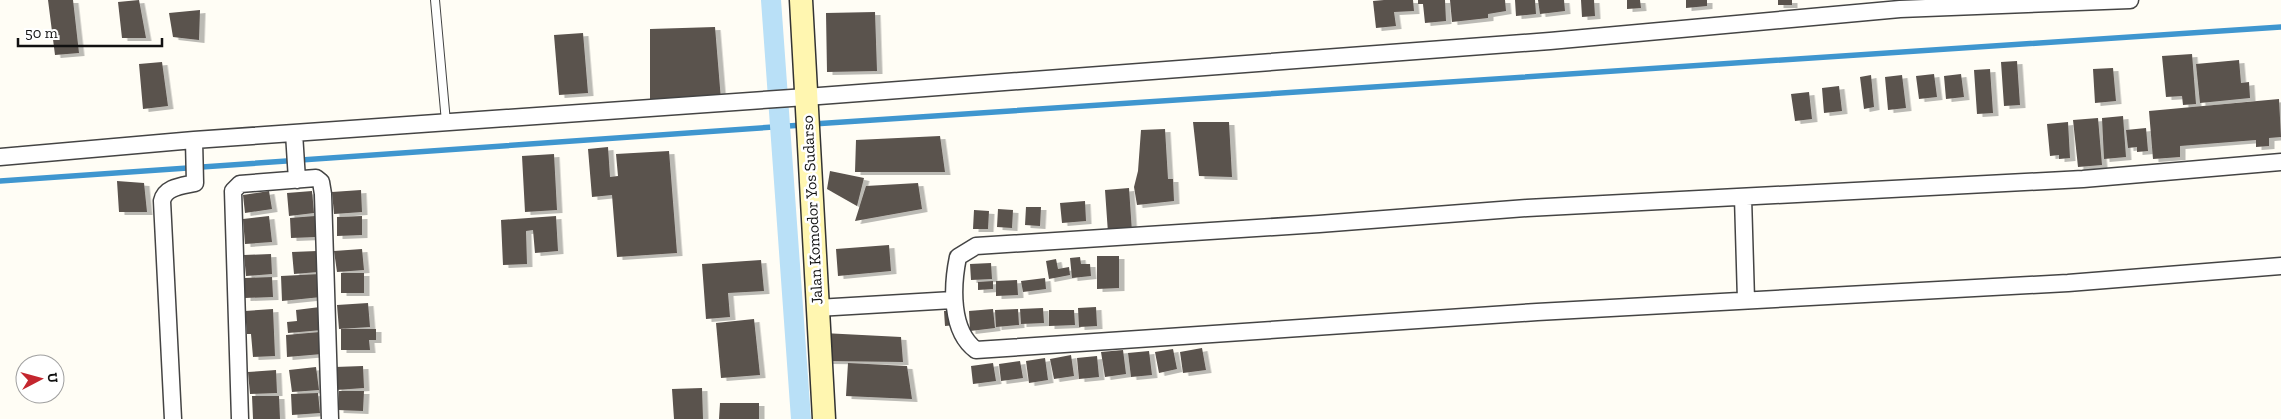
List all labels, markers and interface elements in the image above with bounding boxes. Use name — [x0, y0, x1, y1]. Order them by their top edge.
scale bar — [18, 15, 161, 47]
text: 50 m — [25, 24, 58, 42]
street label: Jalan Komodor Yos Sudarso — [798, 115, 826, 305]
north arrow — [15, 354, 65, 404]
text: U — [43, 372, 61, 384]

